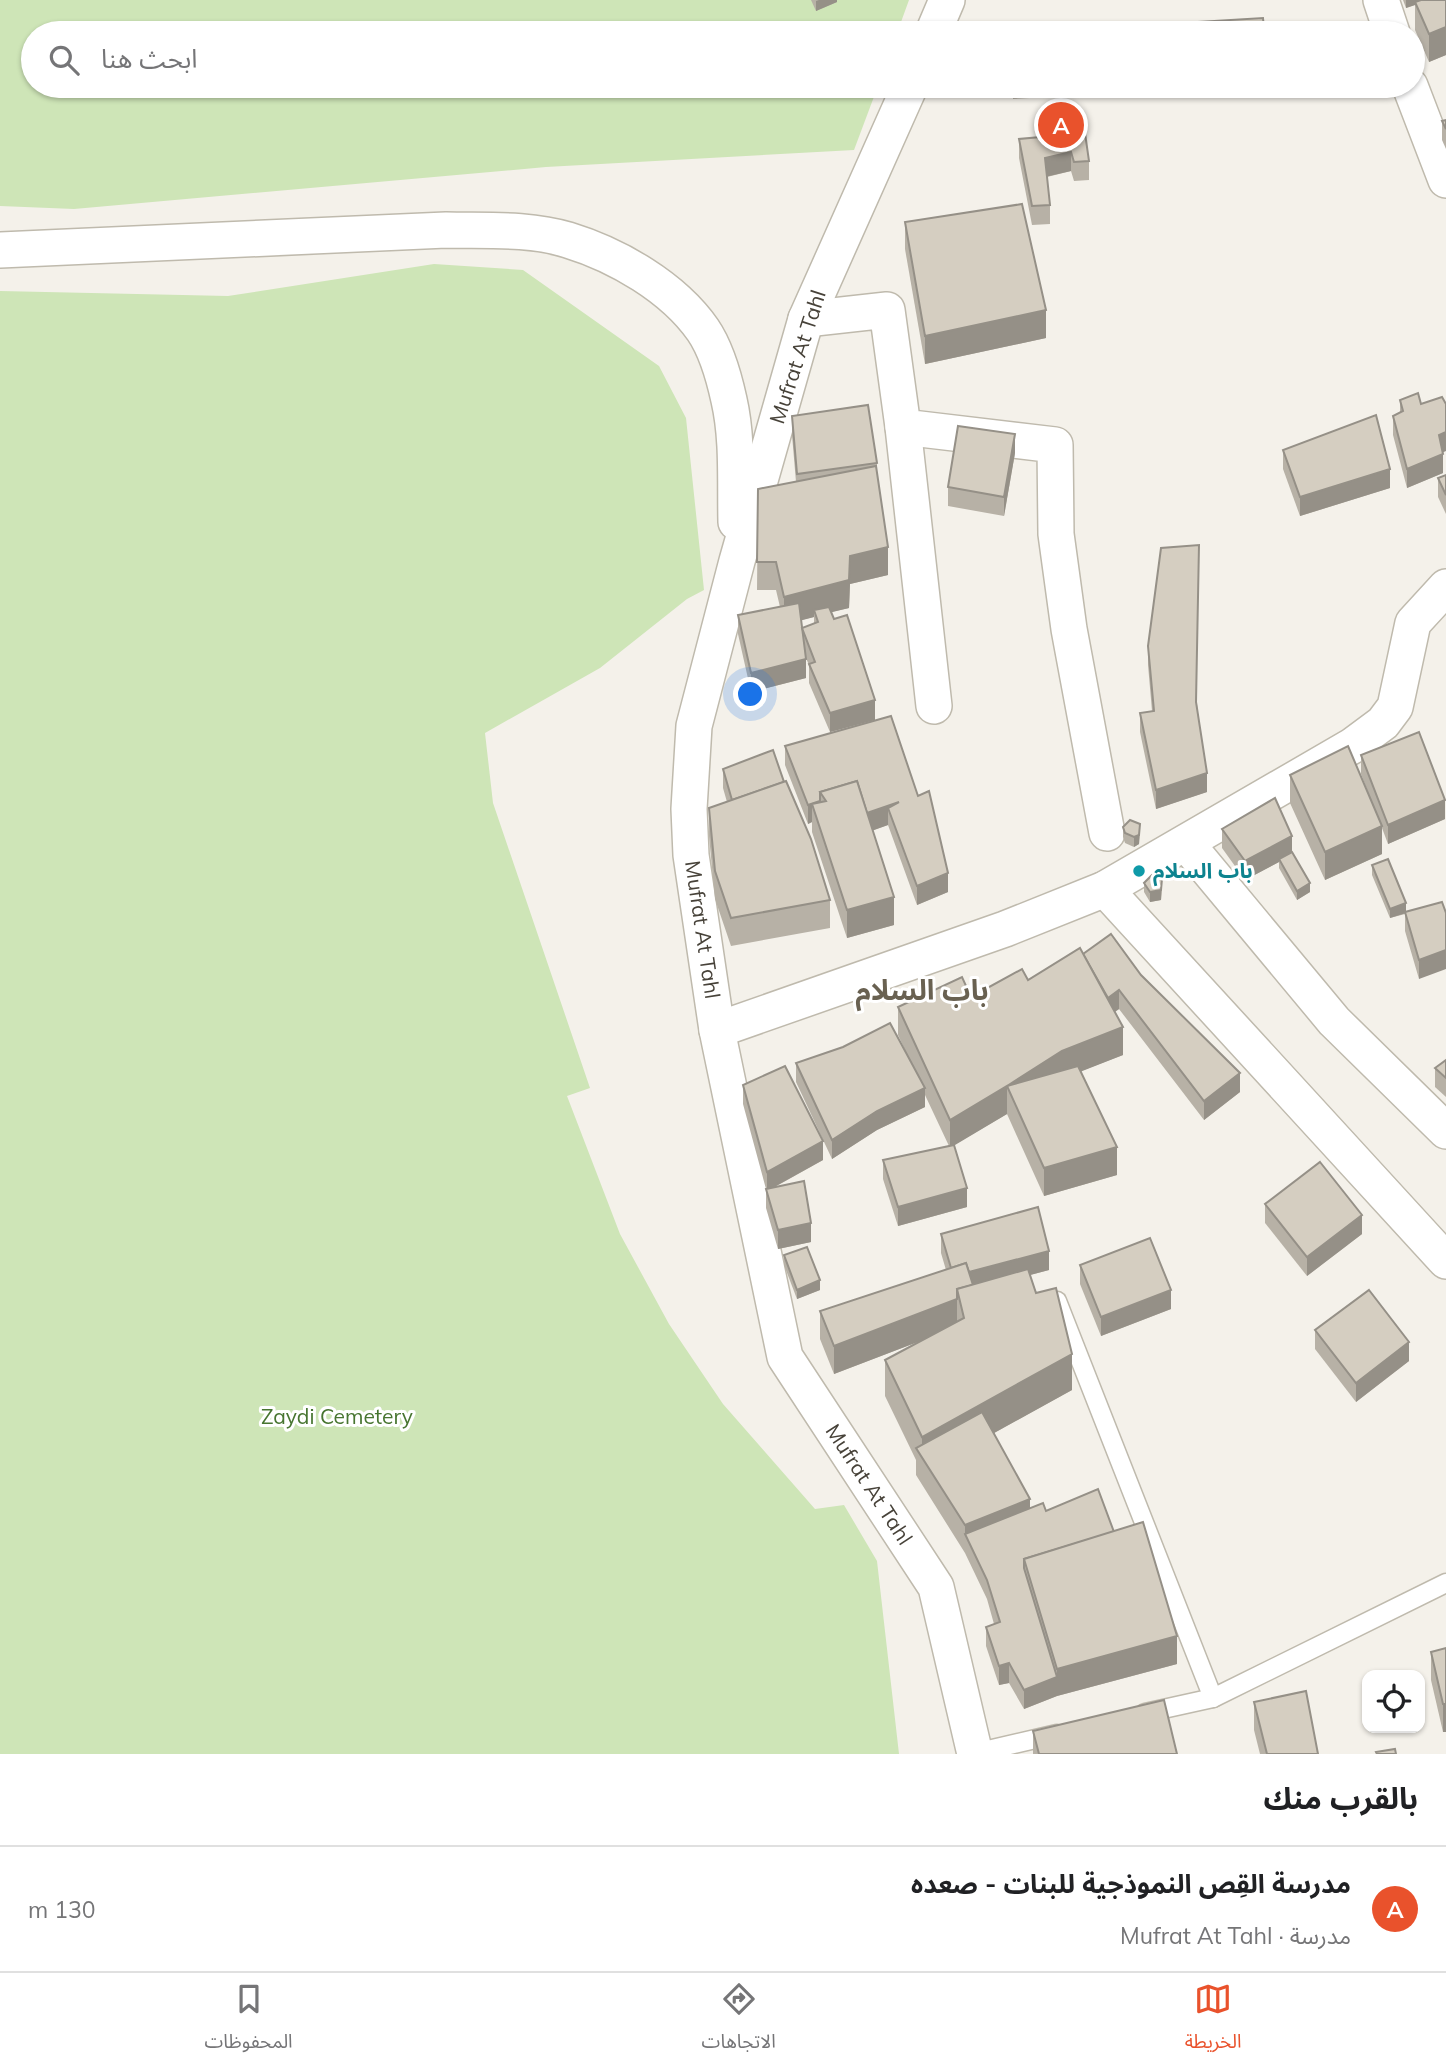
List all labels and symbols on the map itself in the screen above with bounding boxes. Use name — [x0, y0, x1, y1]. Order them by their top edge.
pin: A — [1038, 99, 1084, 151]
street label: Mufrat At Tahl — [763, 286, 831, 427]
your location — [733, 677, 767, 711]
place label: باب السلام — [1153, 857, 1253, 887]
street label: Mufrat At Tahl — [680, 859, 726, 1000]
marker: باب السلام — [1131, 863, 1147, 879]
district label: باب السلام — [855, 972, 989, 1012]
park label: Zaydi Cemetery — [261, 1403, 413, 1429]
street label: Mufrat At Tahl — [820, 1419, 919, 1549]

